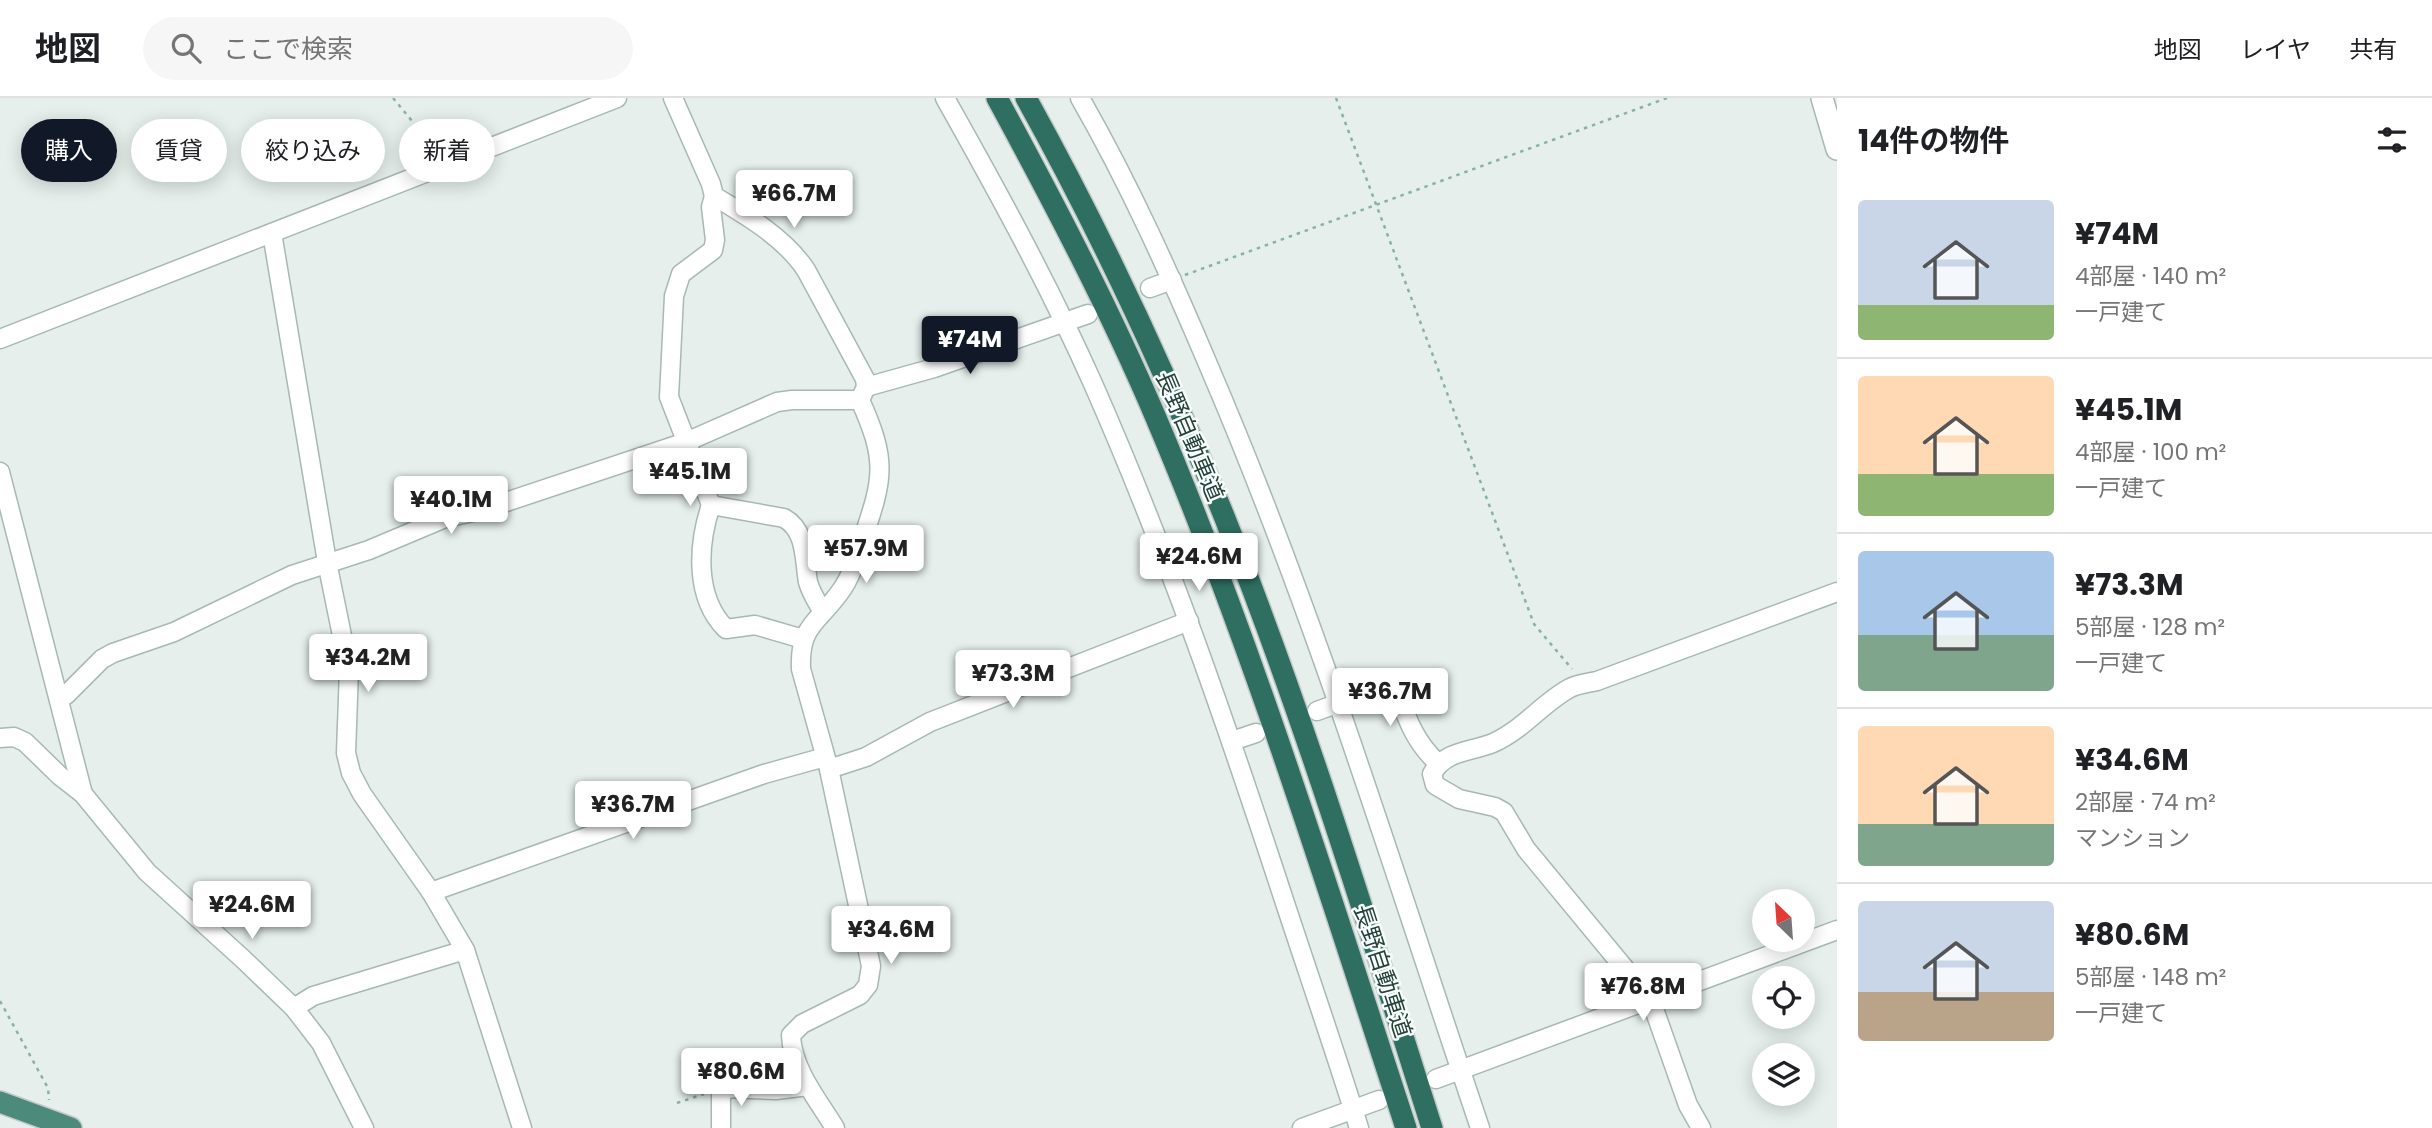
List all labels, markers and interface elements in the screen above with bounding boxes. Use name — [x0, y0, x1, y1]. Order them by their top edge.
search box — [143, 17, 633, 80]
text: 地図 — [35, 25, 101, 72]
icon: search — [167, 29, 205, 67]
text: ここで検索 — [223, 31, 353, 67]
text: 地図 — [2154, 33, 2202, 66]
text: レイヤ — [2240, 33, 2311, 66]
text: 共有 — [2349, 33, 2397, 66]
chip: 購入 — [21, 119, 117, 182]
chip: 賃貸 — [131, 119, 227, 182]
chip: 絞り込み — [241, 119, 385, 182]
chip: 新着 — [399, 119, 495, 182]
text: 14件の物件 — [1858, 119, 2010, 162]
icon: filters — [2373, 121, 2411, 159]
pin: ¥66.7M — [737, 170, 851, 230]
text: ¥66.7M — [752, 177, 836, 209]
text: ¥74M — [2075, 212, 2159, 255]
icon: home — [1914, 228, 1998, 312]
text: 4部屋 · 140 m² — [2075, 260, 2226, 292]
text: 一戸建て — [2075, 296, 2167, 328]
pin: ¥74M — [929, 316, 1011, 376]
text: ¥74M — [938, 323, 1002, 355]
street label: 長野自動車道 — [1148, 366, 1232, 506]
text: ¥45.1M — [2075, 388, 2182, 431]
icon: home — [1914, 404, 1998, 488]
text: 4部屋 · 100 m² — [2075, 436, 2226, 468]
pin: ¥45.1M — [633, 448, 747, 508]
text: ¥45.1M — [649, 455, 731, 487]
text: 一戸建て — [2075, 472, 2167, 504]
pin: ¥40.1M — [394, 476, 508, 536]
text: ¥40.1M — [410, 483, 492, 515]
pin: ¥57.9M — [809, 526, 923, 585]
text: ¥57.9M — [824, 532, 908, 564]
pin: ¥24.6M — [1142, 533, 1256, 593]
text: ¥24.6M — [1156, 540, 1242, 572]
text: ¥73.3M — [2075, 563, 2183, 606]
icon: home — [1914, 579, 1998, 663]
text: 5部屋 · 128 m² — [2075, 611, 2225, 643]
pin: ¥34.2M — [311, 634, 425, 694]
text: ¥34.2M — [325, 641, 411, 673]
text: 一戸建て — [2075, 647, 2167, 679]
pin: ¥73.3M — [956, 650, 1070, 710]
text: ¥73.3M — [971, 657, 1055, 689]
pin: ¥36.7M — [1333, 668, 1447, 728]
text: ¥36.7M — [1348, 675, 1432, 707]
text: ¥34.6M — [2075, 738, 2189, 781]
icon: home — [1914, 754, 1998, 838]
pin: ¥36.7M — [576, 782, 690, 841]
text: 2部屋 · 74 m² — [2075, 786, 2216, 818]
text: ¥36.7M — [591, 788, 675, 820]
text: マンション — [2075, 822, 2190, 854]
pin: ¥24.6M — [195, 882, 309, 941]
text: ¥24.6M — [209, 888, 295, 920]
north arrow — [1752, 889, 1815, 952]
map controls — [1752, 889, 1815, 1106]
street label: 長野自動車道 — [1346, 900, 1420, 1042]
pin: ¥34.6M — [834, 906, 948, 966]
text: ¥34.6M — [847, 913, 935, 945]
text: ¥80.6M — [2075, 913, 2189, 956]
icon: home — [1914, 929, 1998, 1013]
text: 5部屋 · 148 m² — [2075, 961, 2226, 993]
pin: ¥76.8M — [1586, 964, 1700, 1023]
button: locate — [1752, 966, 1815, 1029]
text: ¥76.8M — [1601, 970, 1685, 1002]
text: 一戸建て — [2075, 997, 2167, 1029]
button: layers — [1752, 1043, 1815, 1106]
pin: ¥80.6M — [684, 1048, 798, 1108]
text: ¥80.6M — [697, 1055, 785, 1087]

